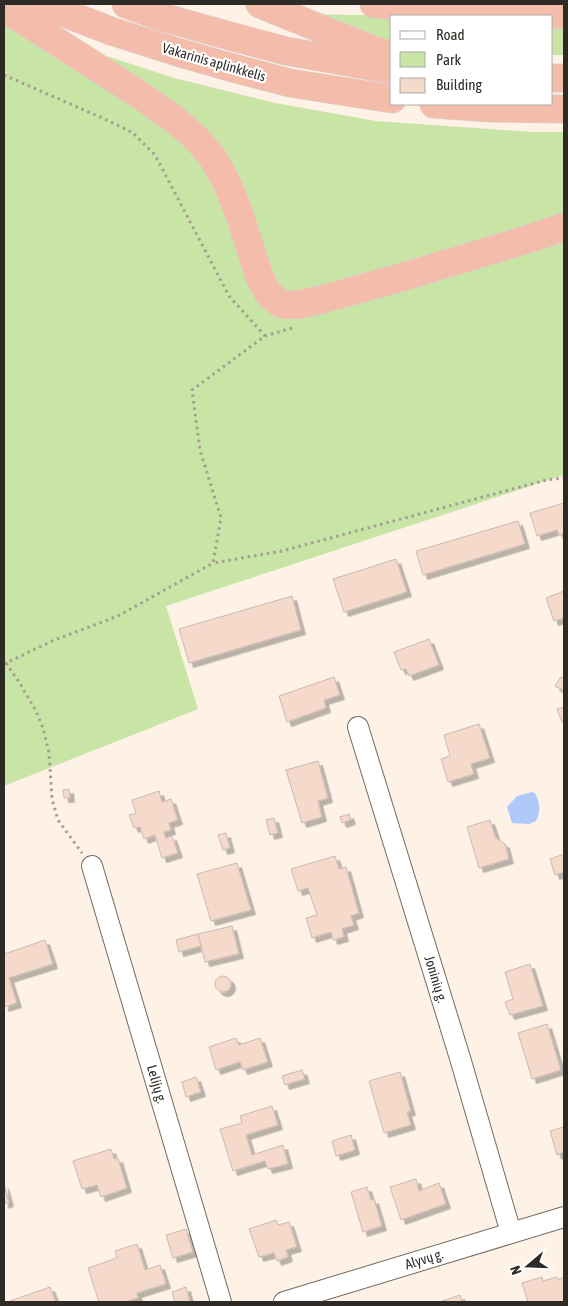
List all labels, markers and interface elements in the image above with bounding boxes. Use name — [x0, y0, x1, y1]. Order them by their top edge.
legend — [390, 15, 553, 105]
text: Road — [436, 26, 465, 43]
street label: Vakarinis aplinkkelis — [160, 40, 268, 84]
text: Park — [436, 51, 461, 68]
text: Building — [436, 76, 482, 93]
street label: Joninių g. — [421, 954, 451, 1004]
street label: Lelijų g. — [144, 1063, 170, 1105]
north arrow — [503, 1241, 553, 1291]
street label: Alyvų g. — [403, 1246, 445, 1272]
text: N — [507, 1264, 525, 1277]

